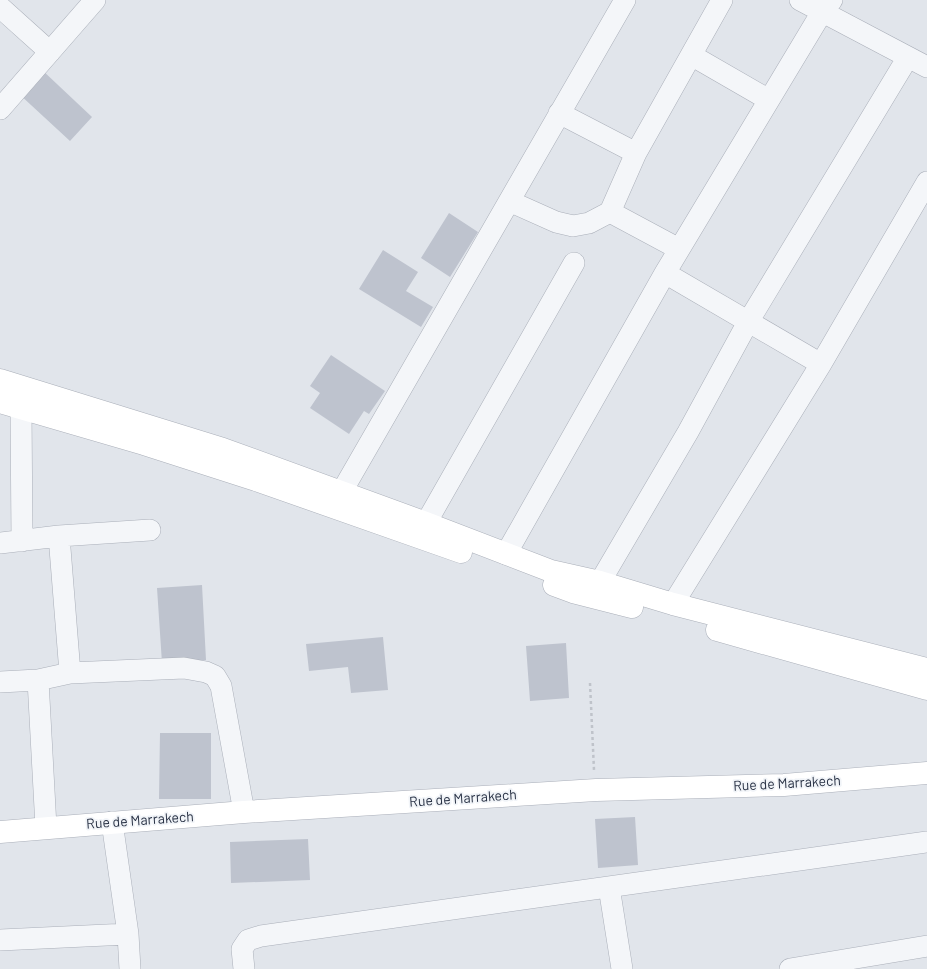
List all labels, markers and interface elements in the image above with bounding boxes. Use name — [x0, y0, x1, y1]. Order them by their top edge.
street label: Rue de Marrakech — [733, 771, 841, 794]
street label: Rue de Marrakech — [409, 785, 517, 810]
street label: Rue de Marrakech — [86, 807, 194, 832]

